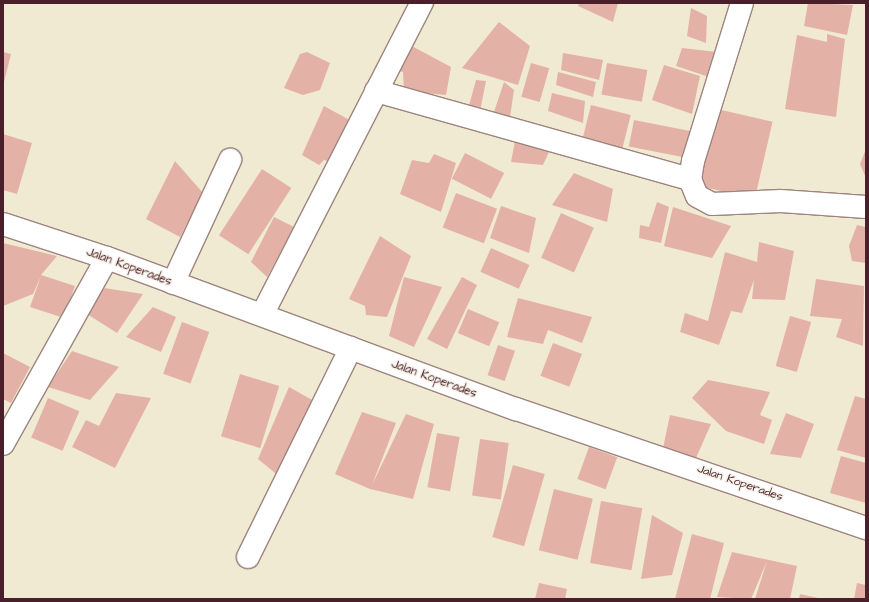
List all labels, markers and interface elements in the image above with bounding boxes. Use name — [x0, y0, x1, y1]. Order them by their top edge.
street label: Jalan Koperades — [84, 245, 174, 289]
street label: Jalan Koperades — [389, 357, 479, 401]
street label: Jalan Koperades — [695, 462, 785, 504]

